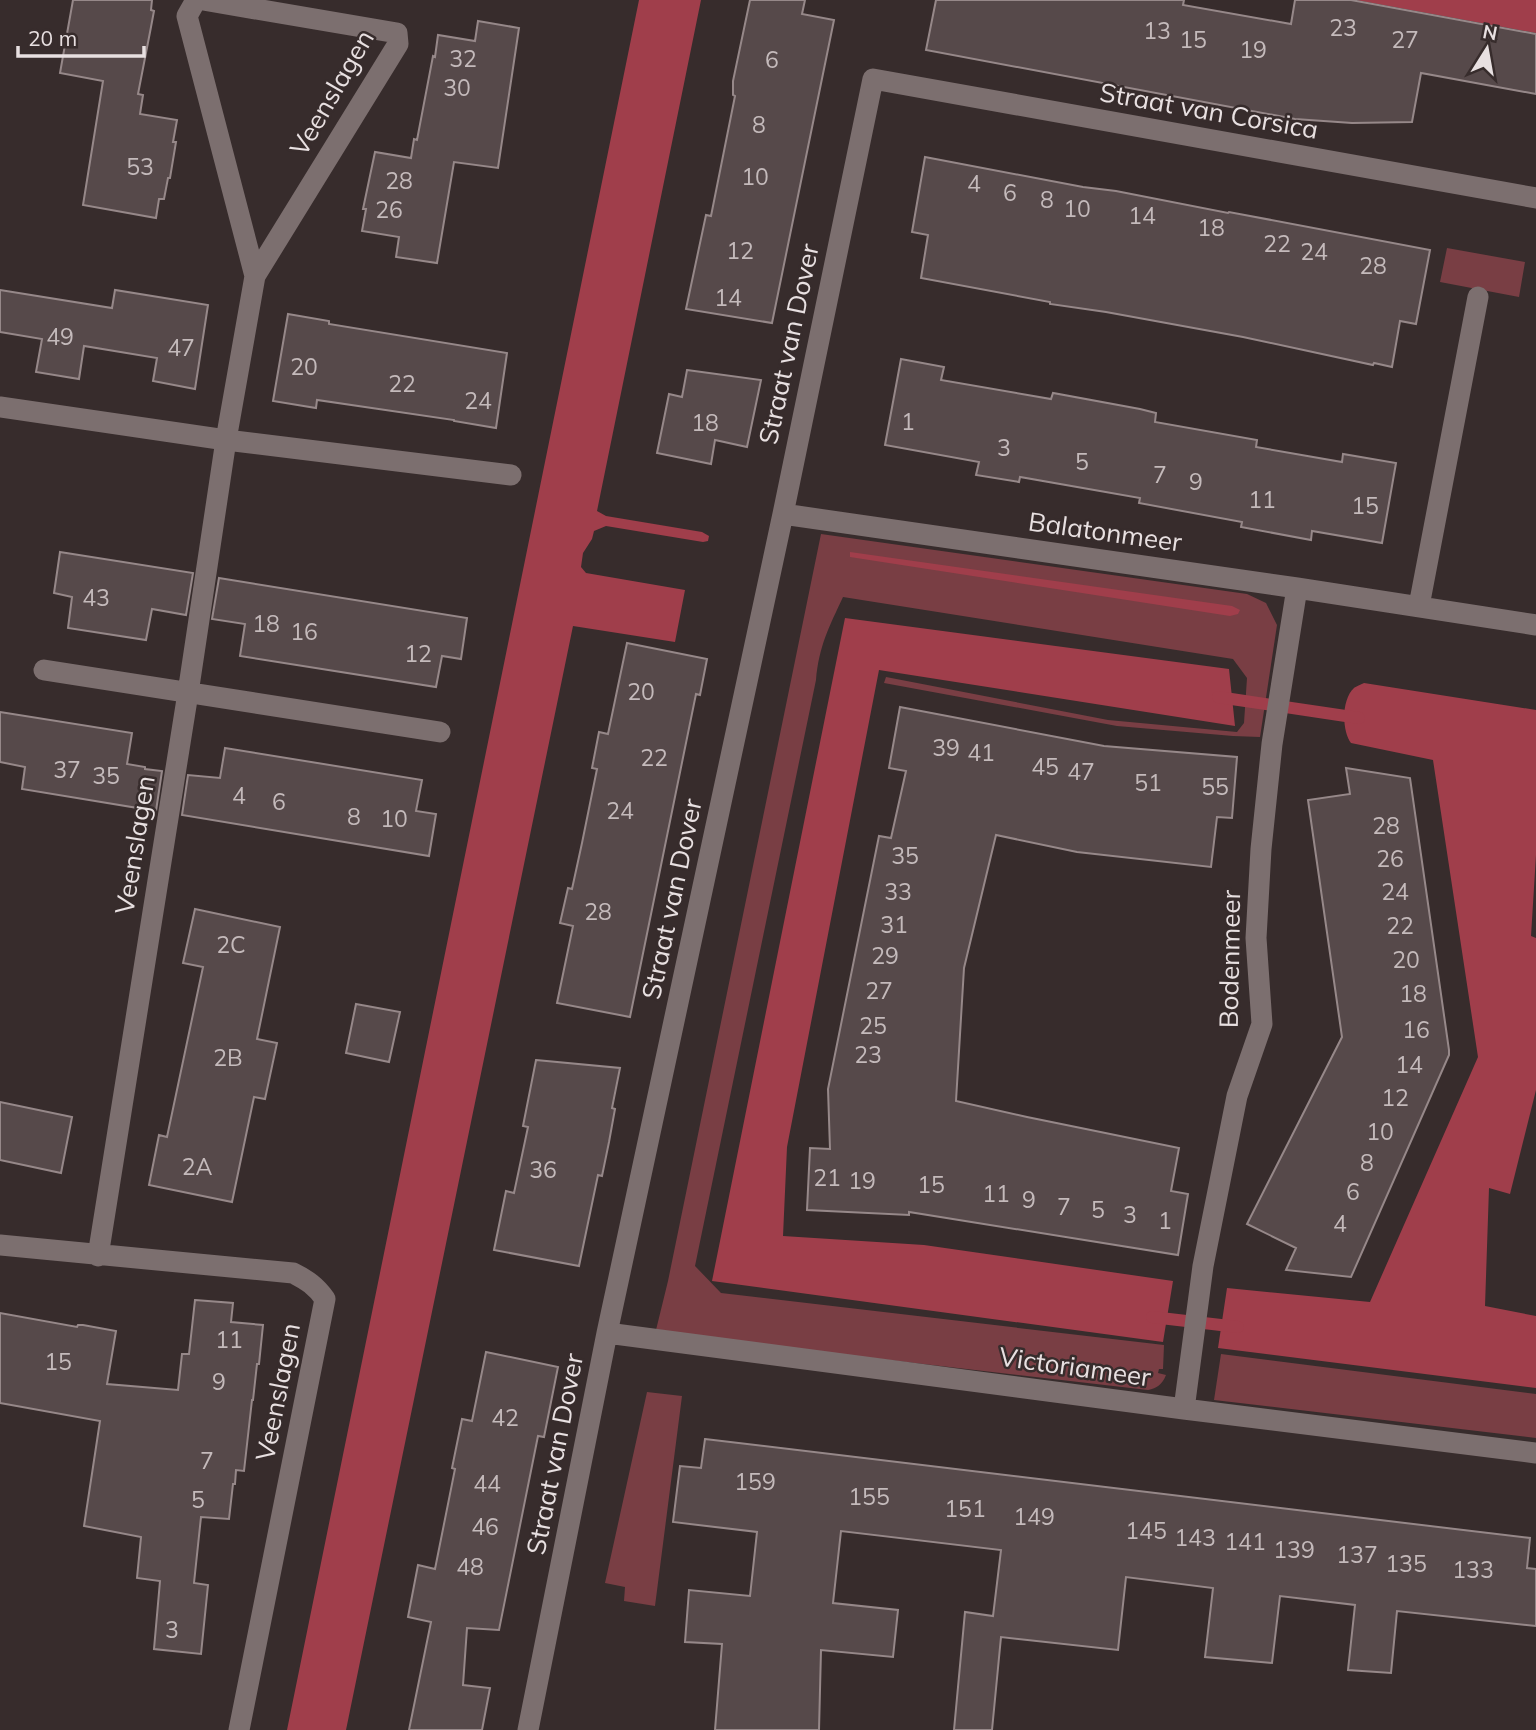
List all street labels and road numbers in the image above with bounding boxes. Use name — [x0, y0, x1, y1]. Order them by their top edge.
street label: Veenslagen — [282, 24, 381, 162]
street label: Straat van Corsica — [1097, 75, 1321, 146]
street label: Straat van Dover — [751, 240, 826, 447]
street label: Balatonmeer — [1026, 504, 1185, 559]
street label: Veenslagen — [107, 773, 162, 917]
street label: Straat van Dover — [634, 795, 709, 1002]
street label: Bodenmeer — [1212, 889, 1247, 1028]
street label: Veenslagen — [248, 1320, 307, 1464]
street label: Victoriameer — [997, 1340, 1154, 1394]
street label: Straat van Dover — [519, 1350, 590, 1557]

